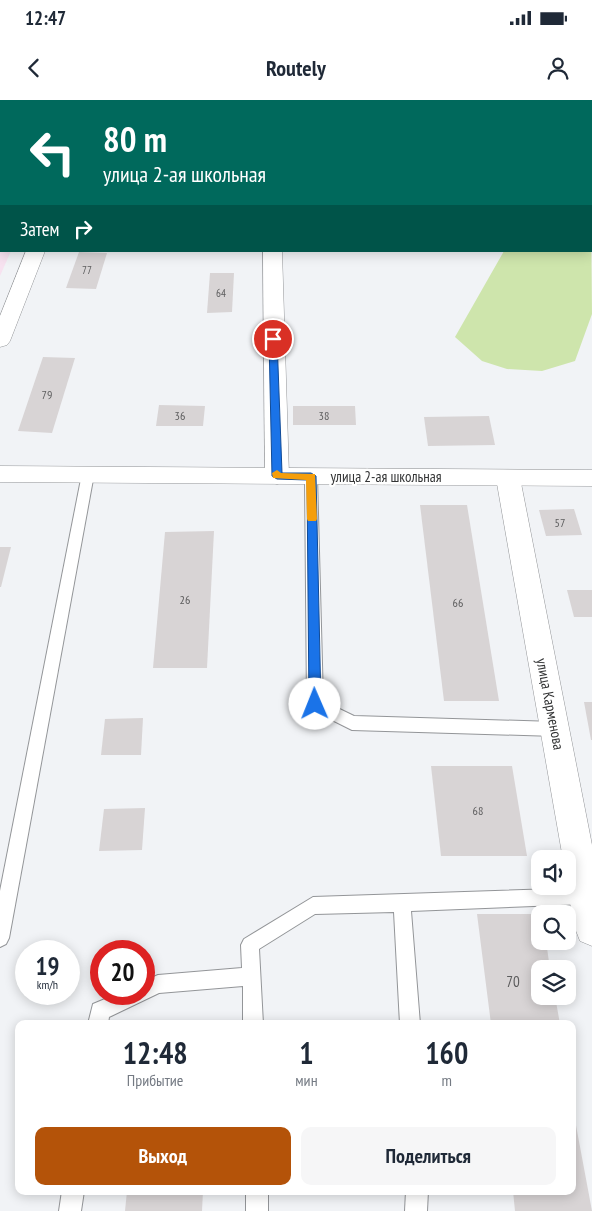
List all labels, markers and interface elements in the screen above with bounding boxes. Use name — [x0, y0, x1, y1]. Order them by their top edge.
text: 12:47 — [25, 6, 66, 30]
icon: back — [20, 54, 48, 82]
text: Routely — [266, 54, 326, 82]
icon: person — [544, 54, 572, 82]
text: 80 m — [103, 116, 167, 162]
icon: left — [20, 120, 85, 185]
text: улица 2-ая школьная — [103, 160, 266, 188]
icon: right — [69, 215, 97, 243]
text: Затем — [20, 217, 59, 241]
house number: 77 — [82, 263, 92, 277]
house number: 64 — [216, 286, 226, 300]
pin — [252, 318, 294, 360]
icon: arrive — [259, 325, 287, 353]
house number: 79 — [42, 387, 52, 402]
house number: 36 — [175, 408, 185, 423]
house number: 38 — [319, 408, 329, 423]
street label: улица 2-ая школьная — [330, 467, 442, 486]
house number: 57 — [555, 515, 565, 530]
house number: 26 — [180, 592, 190, 607]
house number: 66 — [453, 595, 463, 610]
street label: улица Карменова — [532, 656, 569, 751]
position arrow — [288, 677, 340, 729]
house number: 68 — [473, 803, 483, 818]
map controls — [531, 850, 576, 1005]
button: sound — [531, 850, 576, 895]
button: search — [531, 905, 576, 950]
speed limit sign: 20 — [90, 940, 155, 1005]
text: 19 — [36, 950, 59, 982]
button: layers — [531, 960, 576, 1005]
house number: 70 — [506, 972, 520, 991]
text: km/h — [37, 977, 58, 992]
text: 12:48 — [123, 1033, 188, 1072]
text: 1 — [299, 1033, 314, 1072]
text: 160 — [425, 1033, 468, 1072]
text: Прибытие — [127, 1070, 183, 1090]
text: мин — [295, 1070, 318, 1090]
text: m — [442, 1070, 452, 1090]
button: Выход — [35, 1127, 291, 1185]
button: Поделиться — [301, 1127, 556, 1185]

